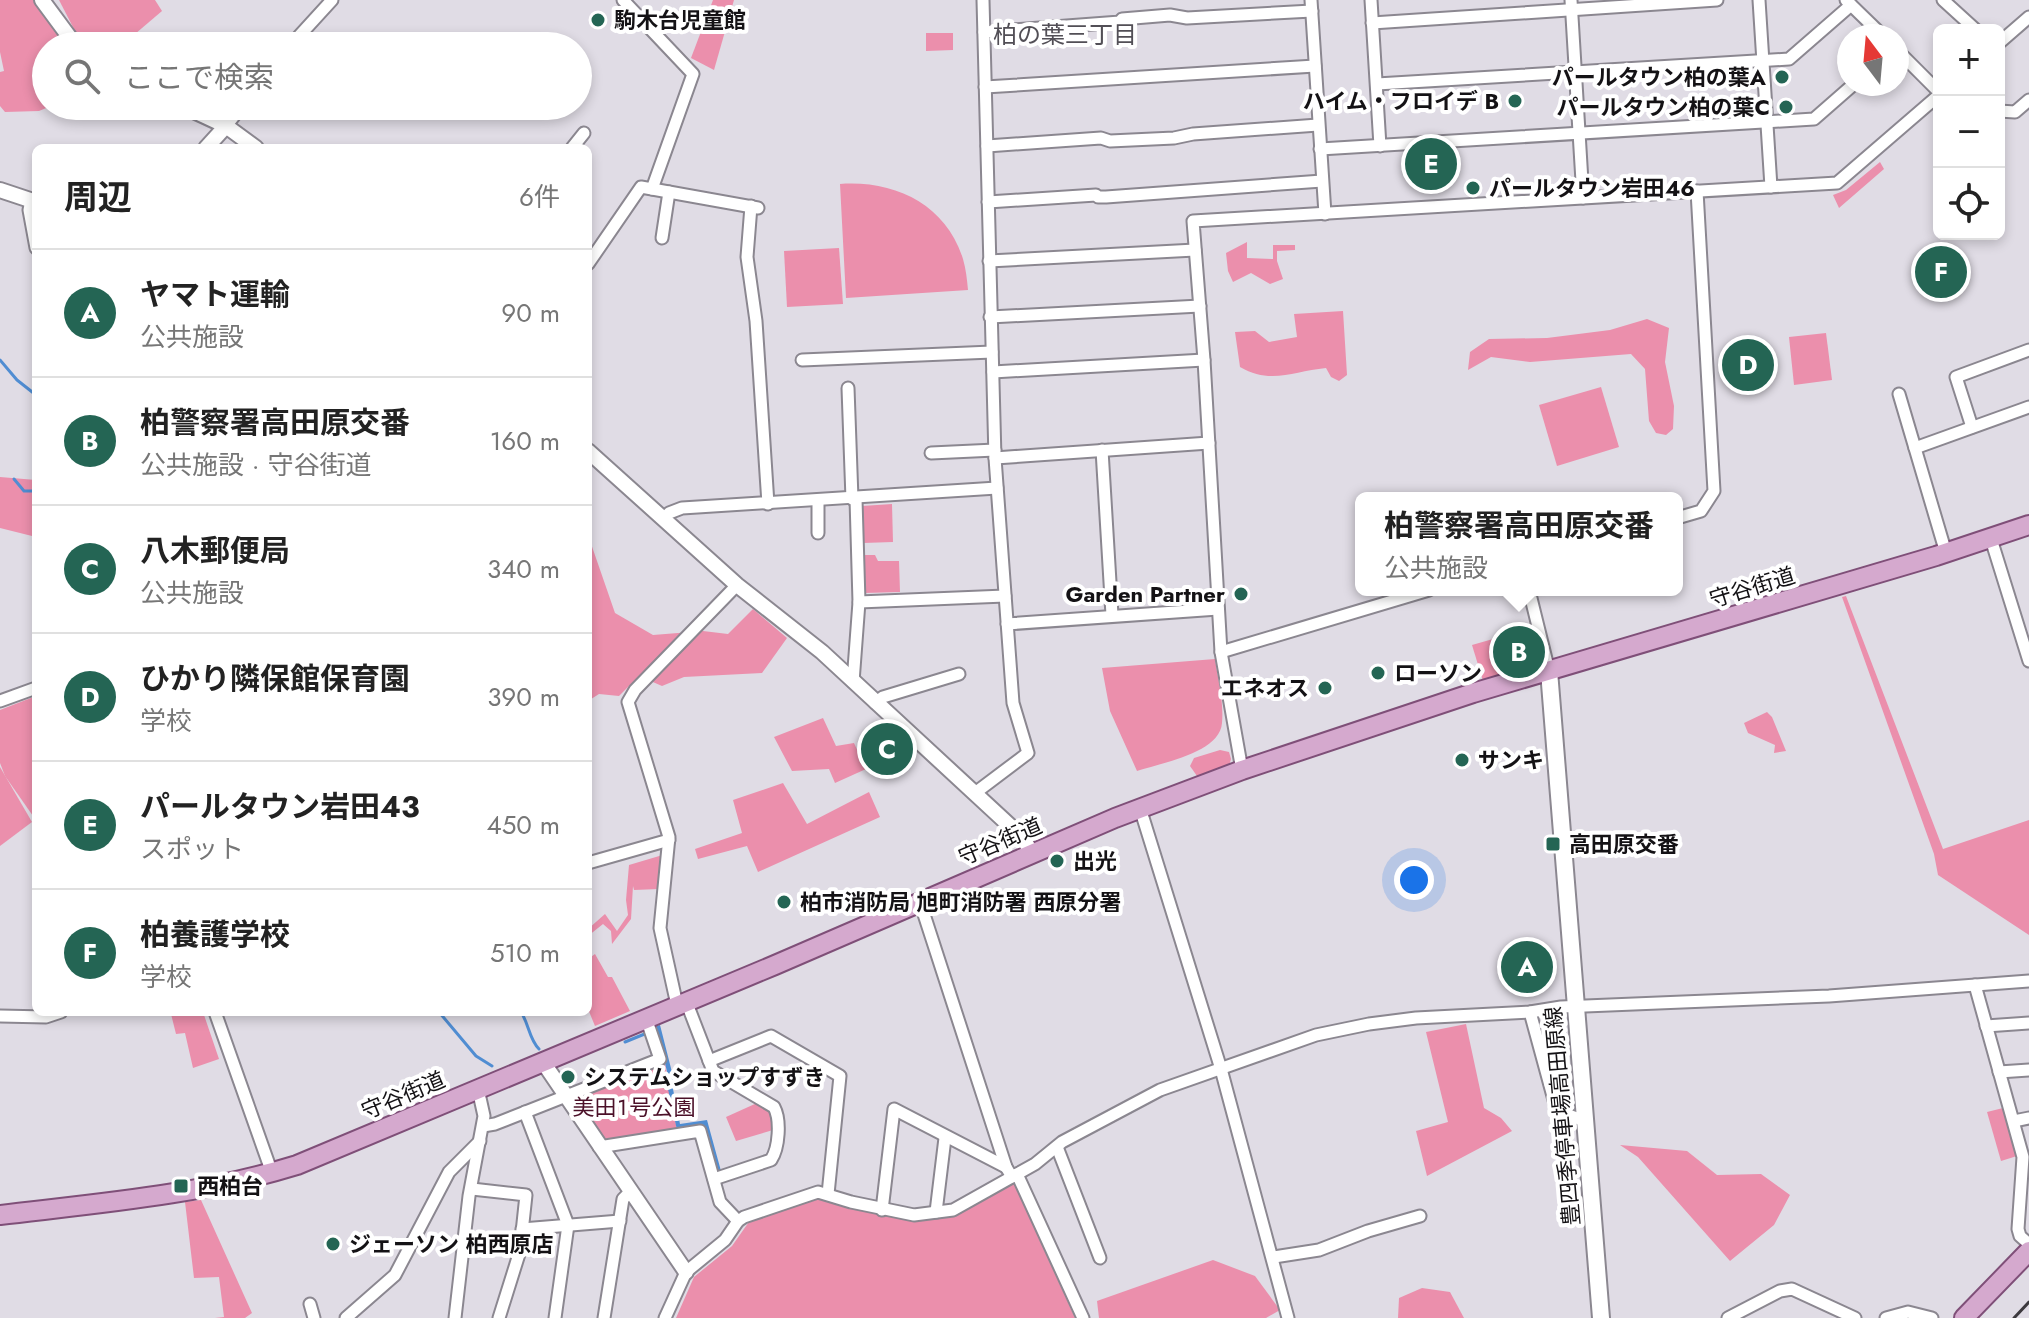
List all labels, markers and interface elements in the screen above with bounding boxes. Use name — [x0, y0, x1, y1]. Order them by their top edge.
place label: 駒木台児童館 — [614, 4, 746, 36]
marker: 駒木台児童館 — [589, 11, 607, 29]
district label: 柏の葉三丁目 — [993, 17, 1137, 52]
north arrow — [1837, 24, 1909, 96]
map controls — [1933, 24, 2005, 240]
button: + — [1933, 24, 2005, 96]
search box — [32, 32, 592, 120]
icon: search — [60, 54, 104, 98]
text: ここで検索 — [124, 56, 274, 99]
place label: パールタウン柏の葉A — [1552, 61, 1767, 93]
marker: パールタウン柏の葉A — [1773, 68, 1791, 86]
place label: ハイム・フロイデ B — [1303, 85, 1499, 117]
place label: パールタウン柏の葉C — [1557, 91, 1770, 123]
marker: ハイム・フロイデ B — [1506, 92, 1524, 110]
button: − — [1933, 96, 2005, 168]
marker: パールタウン柏の葉C — [1777, 98, 1795, 116]
pin: E — [1405, 134, 1457, 194]
button: locate — [1933, 168, 2005, 240]
place label: パールタウン岩田46 — [1489, 172, 1695, 204]
text: 周辺 — [64, 173, 132, 222]
text: 6件 — [519, 178, 560, 216]
marker: パールタウン岩田46 — [1464, 179, 1482, 197]
pin: F — [1915, 242, 1967, 302]
text: ヤマト運輸 — [140, 273, 290, 316]
text: A — [80, 294, 100, 332]
text: 90 m — [501, 294, 560, 332]
text: 公共施設 — [140, 318, 244, 356]
pin: D — [1722, 335, 1774, 395]
text: 柏警察署高田原交番 — [140, 401, 410, 444]
text: B — [81, 422, 99, 460]
text: 160 m — [490, 422, 560, 460]
text: 公共施設 · 守谷街道 — [140, 446, 371, 484]
popup — [1355, 492, 1683, 596]
text: 柏警察署高田原交番 — [1384, 504, 1654, 547]
text: 八木郵便局 — [140, 529, 290, 572]
text: 公共施設 — [1384, 549, 1488, 587]
text: C — [81, 550, 99, 588]
text: 340 m — [487, 550, 560, 588]
street label: 守谷街道 — [1705, 559, 1799, 615]
text: 公共施設 — [140, 574, 244, 612]
place label: Garden Partner — [1066, 578, 1225, 610]
marker: Garden Partner — [1232, 585, 1250, 603]
pin: B — [1493, 622, 1545, 682]
text: ひかり隣保館保育園 — [140, 657, 410, 700]
place label: ローソン — [1394, 657, 1482, 689]
marker: ローソン — [1369, 664, 1387, 682]
place label: エネオス — [1221, 672, 1309, 704]
text: D — [80, 678, 100, 716]
text: 390 m — [487, 678, 560, 716]
marker: エネオス — [1316, 679, 1334, 697]
text: 学校 — [140, 702, 192, 740]
pin: C — [861, 719, 913, 779]
place label: サンキ — [1478, 744, 1544, 776]
marker: サンキ — [1453, 751, 1471, 769]
text: パールタウン岩田43 — [140, 785, 420, 828]
text: E — [82, 806, 98, 844]
text: 450 m — [486, 806, 560, 844]
street label: 守谷街道 — [953, 809, 1047, 873]
place label: 高田原交番 — [1569, 828, 1679, 860]
text: スポット — [140, 830, 244, 868]
marker: 高田原交番 — [1544, 835, 1562, 853]
place label: 出光 — [1073, 845, 1117, 877]
marker: 出光 — [1048, 852, 1066, 870]
your location — [1394, 860, 1434, 900]
place label: 柏市消防局 旭町消防署 西原分署 — [800, 886, 1121, 918]
marker: 柏市消防局 旭町消防署 西原分署 — [775, 893, 793, 911]
text: 柏養護学校 — [140, 913, 290, 956]
text: F — [83, 934, 97, 972]
text: 510 m — [490, 934, 560, 972]
pin: A — [1501, 937, 1553, 997]
text: 学校 — [140, 958, 192, 996]
street label: 豊四季停車場高田原線 — [1536, 1005, 1588, 1227]
place label: システムショップすずき — [584, 1061, 825, 1093]
street label: 守谷街道 — [356, 1063, 450, 1127]
marker: システムショップすずき — [559, 1068, 577, 1086]
park label: 美田１号公園 — [573, 1091, 695, 1123]
place label: 西柏台 — [197, 1170, 263, 1202]
marker: 西柏台 — [172, 1177, 190, 1195]
place label: ジェーソン 柏西原店 — [349, 1228, 554, 1260]
marker: ジェーソン 柏西原店 — [324, 1235, 342, 1253]

